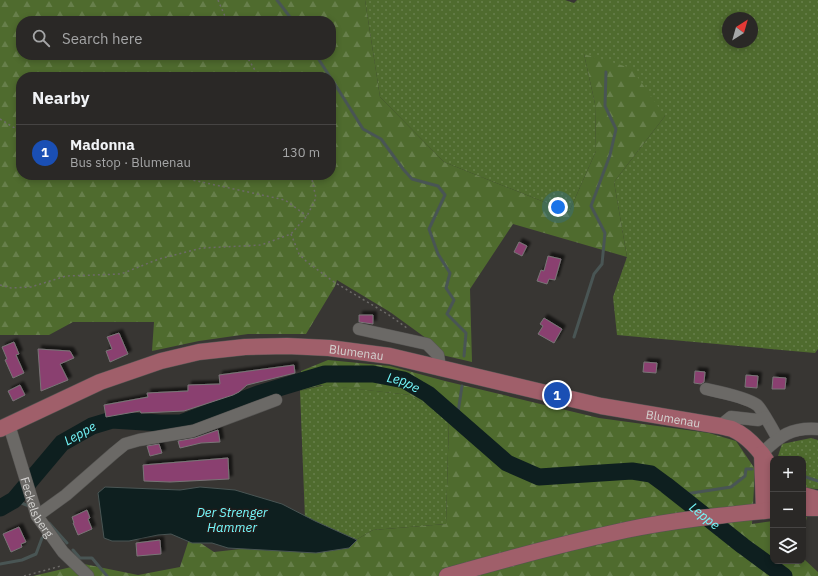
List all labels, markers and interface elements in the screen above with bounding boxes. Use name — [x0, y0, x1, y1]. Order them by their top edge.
north arrow — [722, 12, 758, 48]
search box — [16, 16, 336, 60]
icon: search — [30, 27, 52, 49]
text: Search here — [62, 29, 142, 48]
text: Nearby — [32, 87, 90, 109]
text: Madonna — [70, 135, 135, 154]
text: 1 — [41, 144, 49, 161]
text: 130 m — [282, 144, 320, 161]
text: Bus stop · Blumenau — [70, 154, 191, 171]
your location — [548, 197, 568, 217]
street label: Blumenau — [328, 341, 385, 363]
water label: Leppe — [386, 368, 423, 396]
pin: 1 — [544, 380, 570, 410]
street label: Blumenau — [645, 406, 702, 430]
water label: Leppe — [61, 417, 99, 449]
map controls — [770, 456, 806, 564]
button: + — [770, 456, 806, 492]
street label: Feckelsberg — [18, 475, 58, 541]
button: − — [770, 492, 806, 528]
water label: Leppe — [686, 498, 724, 533]
water label: Der Strenger Hammer — [196, 504, 269, 536]
button: layers — [770, 528, 806, 564]

